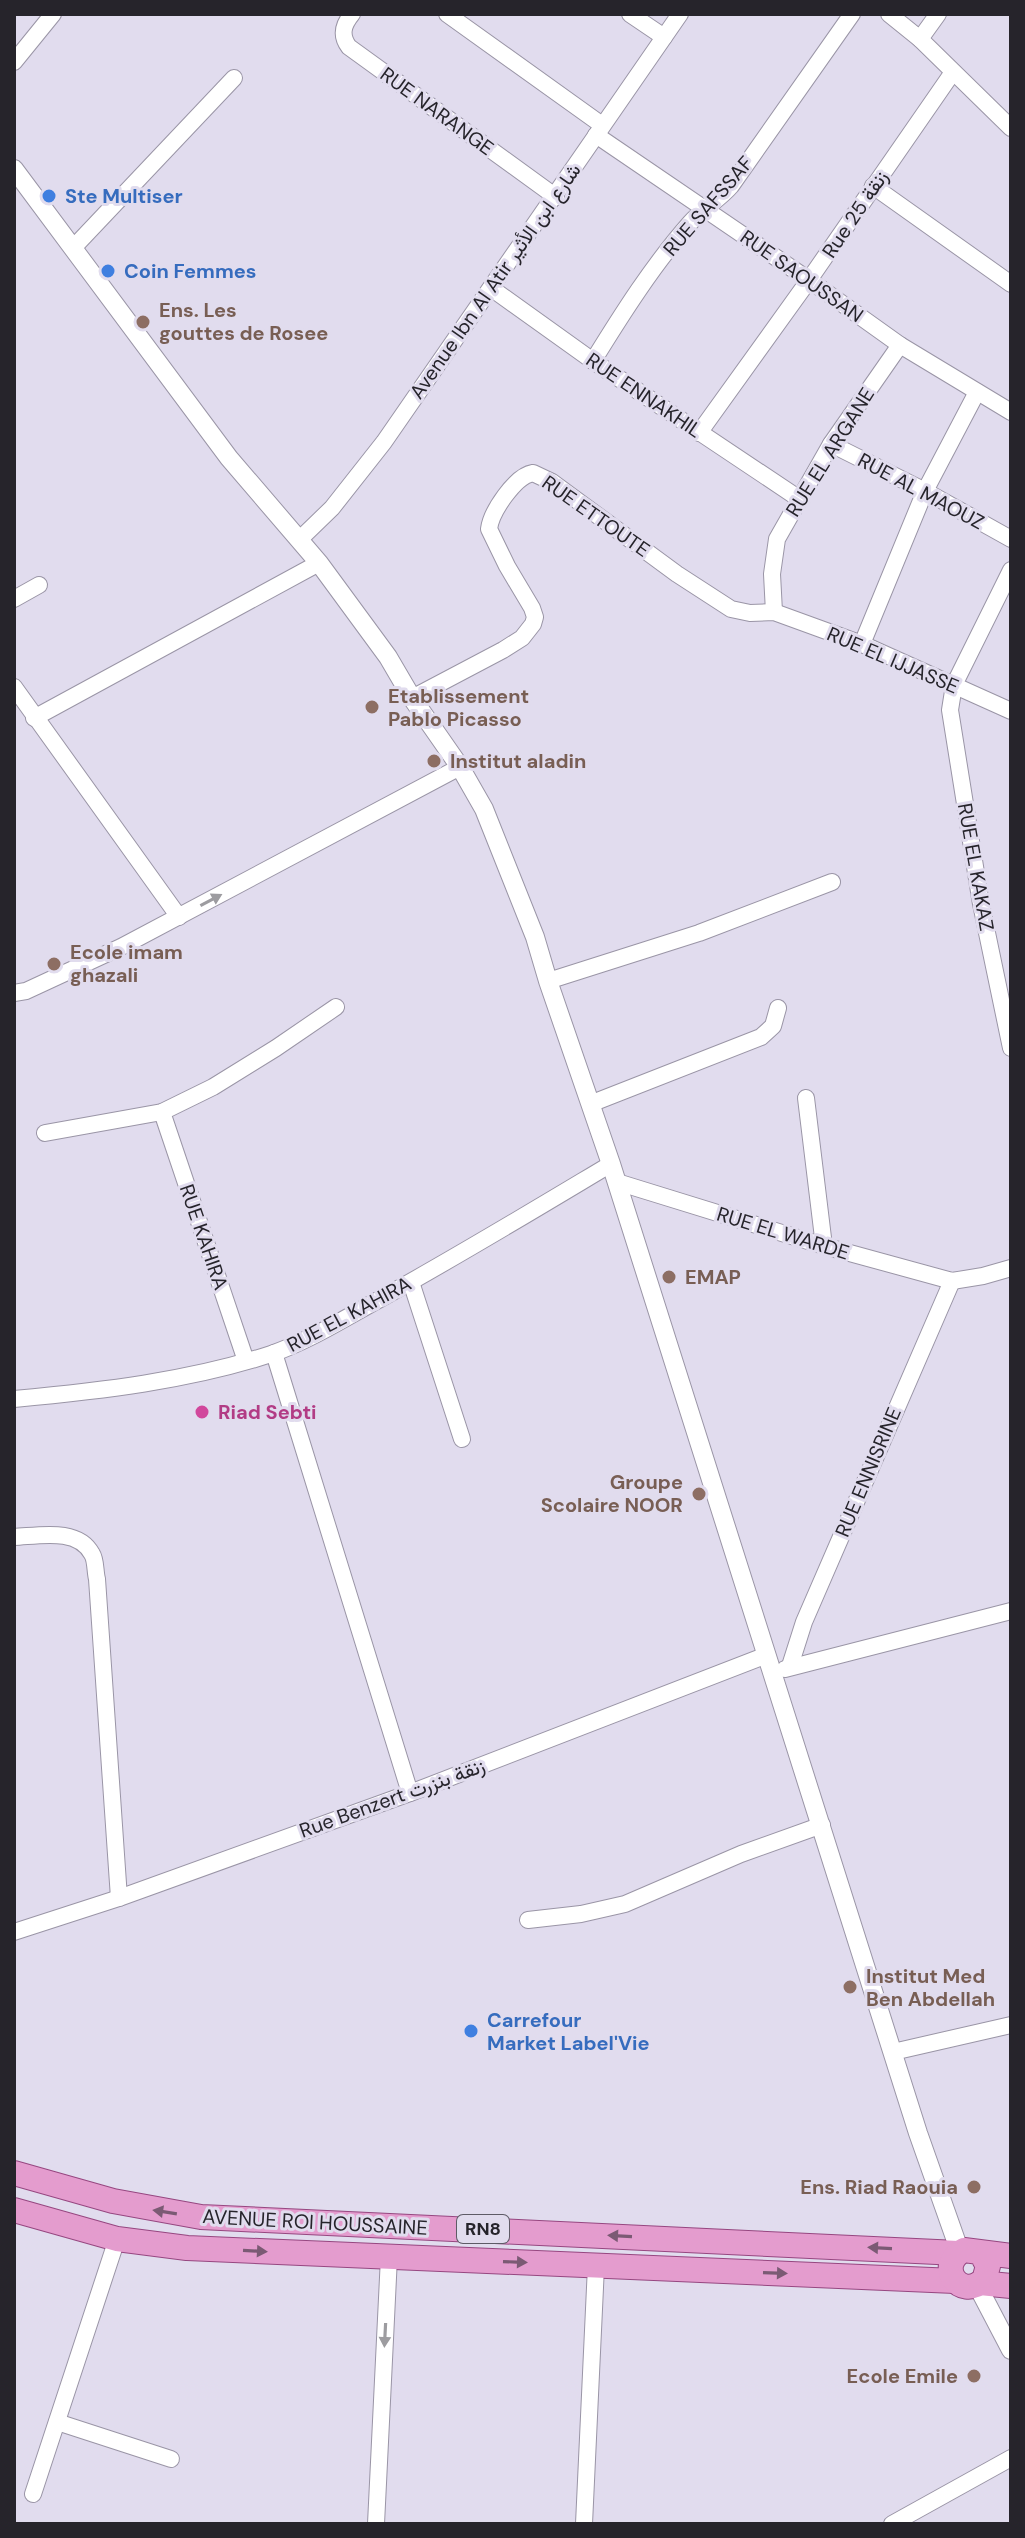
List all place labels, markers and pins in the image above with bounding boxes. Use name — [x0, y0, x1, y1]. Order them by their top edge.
place label: Ste Multiser — [65, 183, 183, 209]
marker: Ste Multiser — [40, 187, 58, 205]
place label: Coin Femmes — [124, 258, 256, 284]
marker: Coin Femmes — [99, 262, 117, 280]
place label: Ens. Les gouttes de Rosee — [159, 297, 328, 346]
marker: Ens. Les gouttes de Rosee — [134, 313, 152, 331]
place label: Etablissement Pablo Picasso — [388, 683, 529, 732]
marker: Etablissement Pablo Picasso — [363, 698, 381, 716]
place label: Institut aladin — [450, 748, 586, 774]
marker: Institut aladin — [425, 752, 443, 770]
place label: Ecole imam ghazali — [70, 939, 183, 988]
marker: Ecole imam ghazali — [45, 955, 63, 973]
place label: EMAP — [685, 1264, 741, 1290]
marker: EMAP — [660, 1268, 678, 1286]
place label: Riad Sebti — [218, 1399, 317, 1425]
marker: Riad Sebti — [193, 1403, 211, 1421]
place label: Groupe Scolaire NOOR — [541, 1469, 683, 1518]
marker: Groupe Scolaire NOOR — [690, 1485, 708, 1503]
place label: Institut Med Ben Abdellah — [866, 1963, 995, 2012]
marker: Institut Med Ben Abdellah — [841, 1978, 859, 1996]
place label: Carrefour Market Label'Vie — [487, 2007, 650, 2056]
marker: Carrefour Market Label'Vie — [462, 2022, 480, 2040]
place label: Ens. Riad Raouia — [800, 2174, 958, 2200]
marker: Ens. Riad Raouia — [965, 2178, 983, 2196]
place label: Ecole Emile — [847, 2363, 958, 2389]
marker: Ecole Emile — [965, 2367, 983, 2385]

